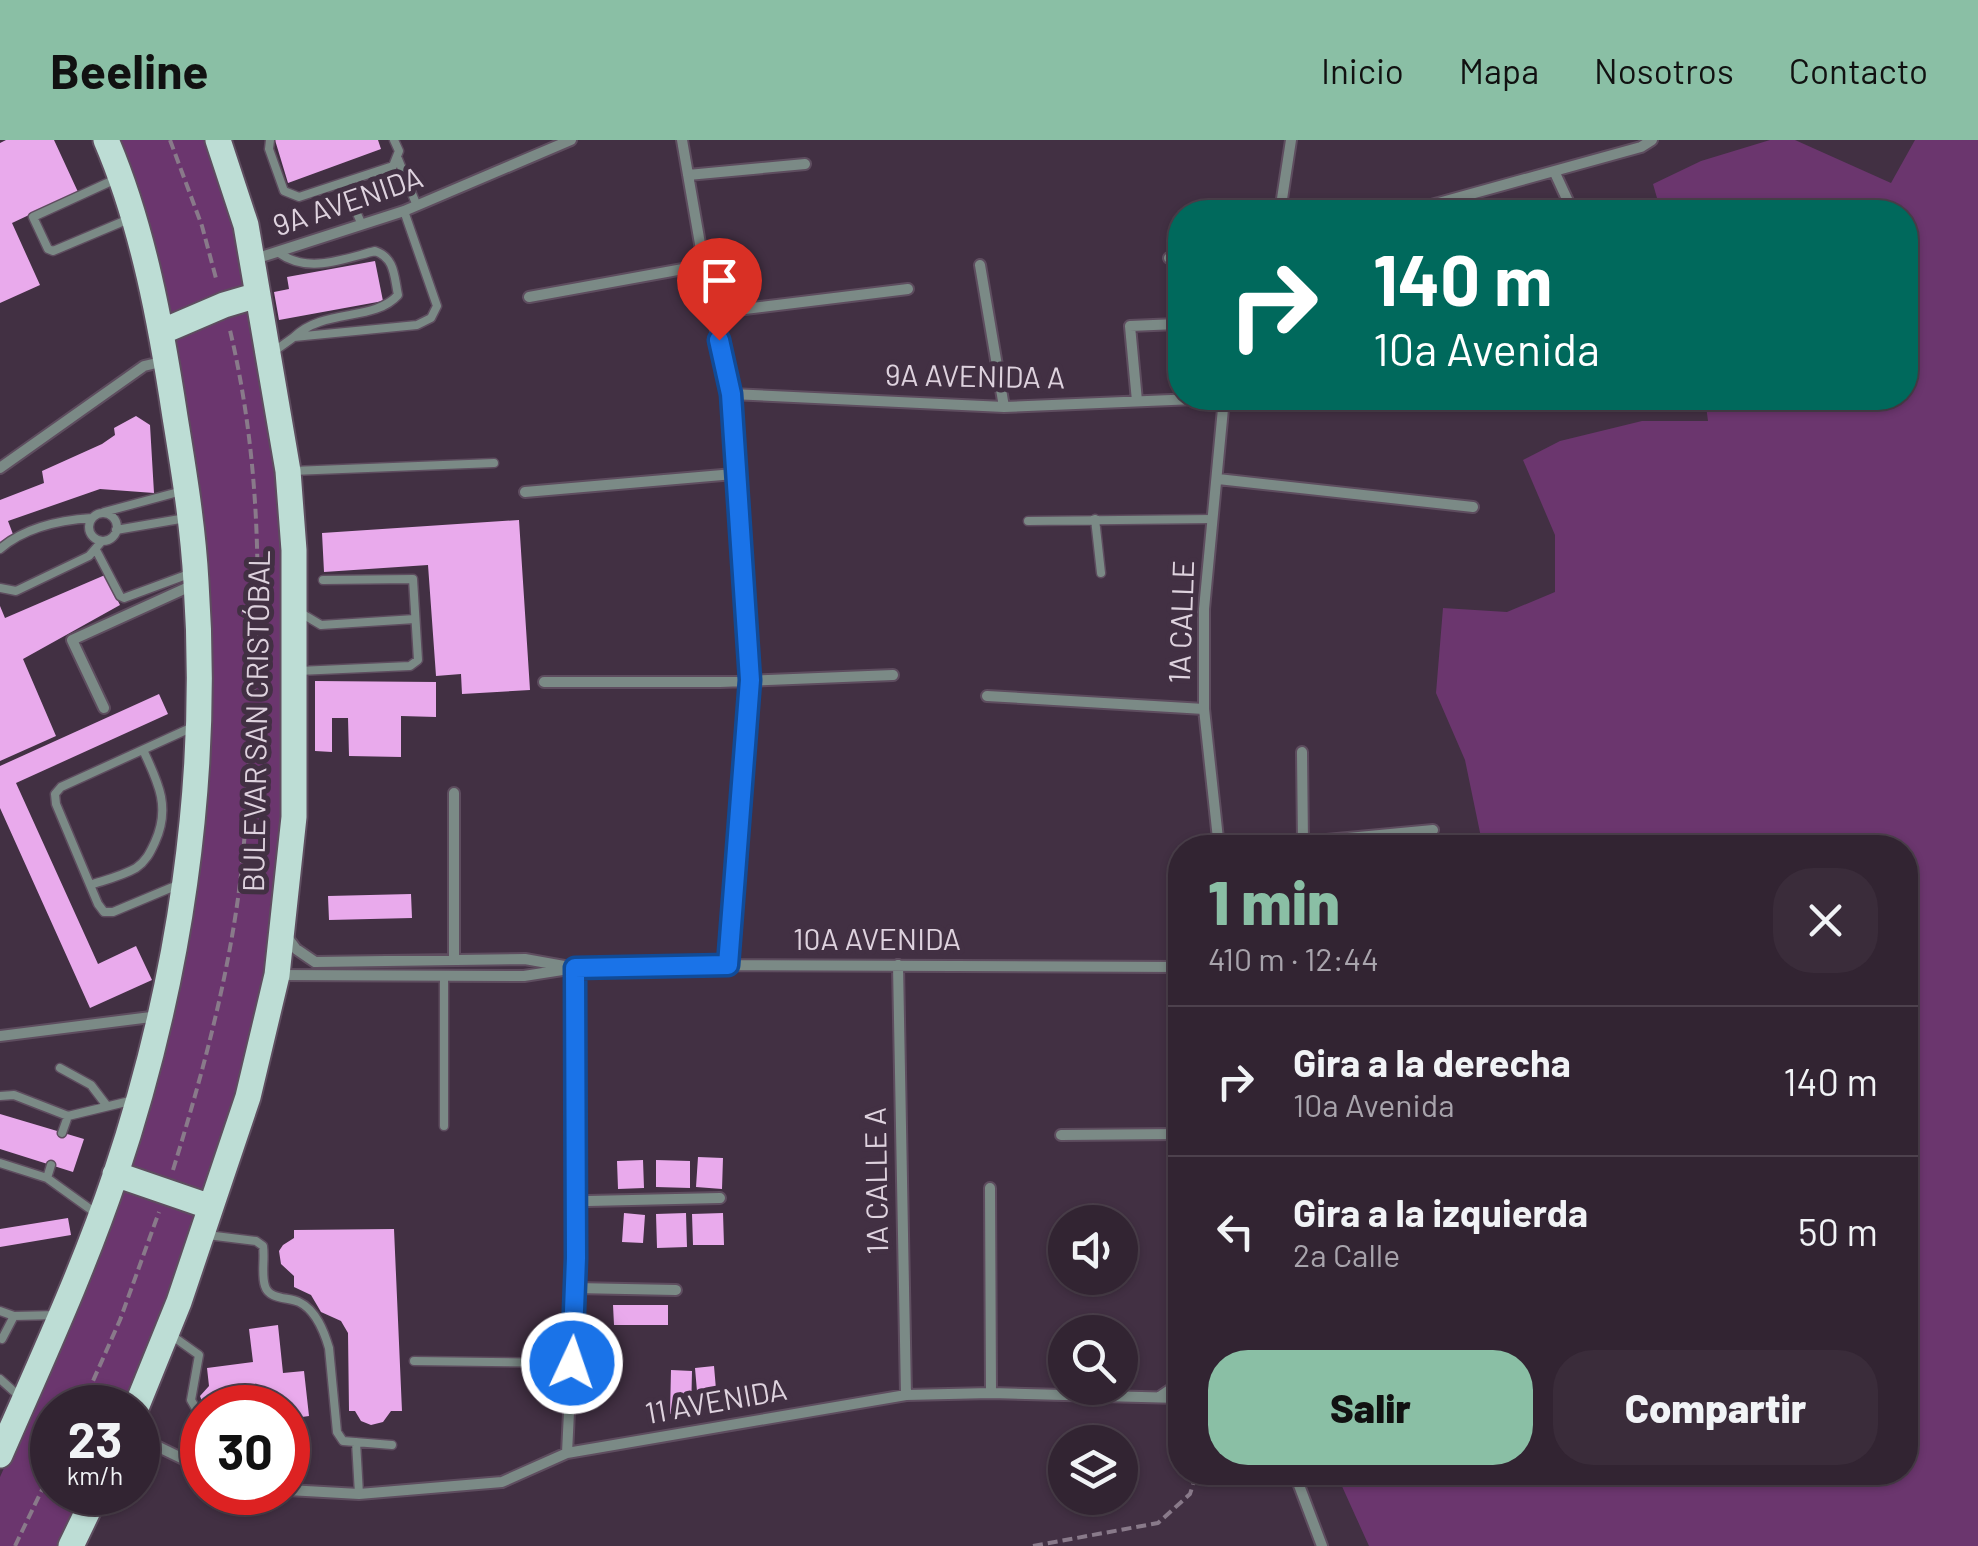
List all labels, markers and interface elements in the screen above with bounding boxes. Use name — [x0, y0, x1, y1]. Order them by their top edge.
text: Beeline — [50, 41, 208, 99]
text: Inicio — [1321, 49, 1404, 91]
text: Mapa — [1459, 49, 1539, 91]
text: Nosotros — [1594, 49, 1734, 91]
text: Contacto — [1789, 49, 1928, 91]
street label: 9A AVENIDA — [268, 158, 427, 243]
text: 140 m — [1373, 236, 1552, 320]
pin — [677, 238, 762, 341]
icon: right — [1208, 240, 1338, 370]
icon: arrive — [692, 253, 747, 308]
text: 10a Avenida — [1373, 321, 1600, 375]
street label: 9A AVENIDA A — [885, 355, 1066, 395]
street label: BULEVAR SAN CRISTÓBAL — [234, 550, 276, 892]
street label: 1A CALLE — [1160, 560, 1200, 684]
text: 1 min — [1208, 865, 1340, 937]
button: close — [1773, 868, 1878, 973]
street label: 10A AVENIDA — [793, 920, 961, 956]
text: 410 m · 12:44 — [1208, 939, 1379, 977]
text: Gira a la derecha — [1293, 1039, 1571, 1085]
icon: right — [1208, 1054, 1263, 1109]
text: 140 m — [1783, 1058, 1878, 1104]
text: 10a Avenida — [1293, 1085, 1455, 1123]
street label: 1A CALLE A — [856, 1107, 894, 1255]
text: Gira a la izquierda — [1293, 1189, 1588, 1235]
icon: left — [1208, 1204, 1263, 1259]
map controls — [1048, 1205, 1138, 1515]
button: sound — [1048, 1205, 1138, 1295]
text: 50 m — [1798, 1208, 1878, 1254]
text: 2a Calle — [1293, 1235, 1400, 1273]
position arrow — [520, 1311, 624, 1415]
button: search — [1048, 1315, 1138, 1405]
button: Salir — [1208, 1350, 1533, 1465]
button: Compartir — [1553, 1350, 1878, 1465]
street label: 11 AVENIDA — [642, 1370, 789, 1430]
speed limit sign: 30 — [180, 1385, 310, 1515]
text: 23 — [68, 1408, 122, 1468]
button: layers — [1048, 1425, 1138, 1515]
text: km/h — [67, 1460, 123, 1490]

